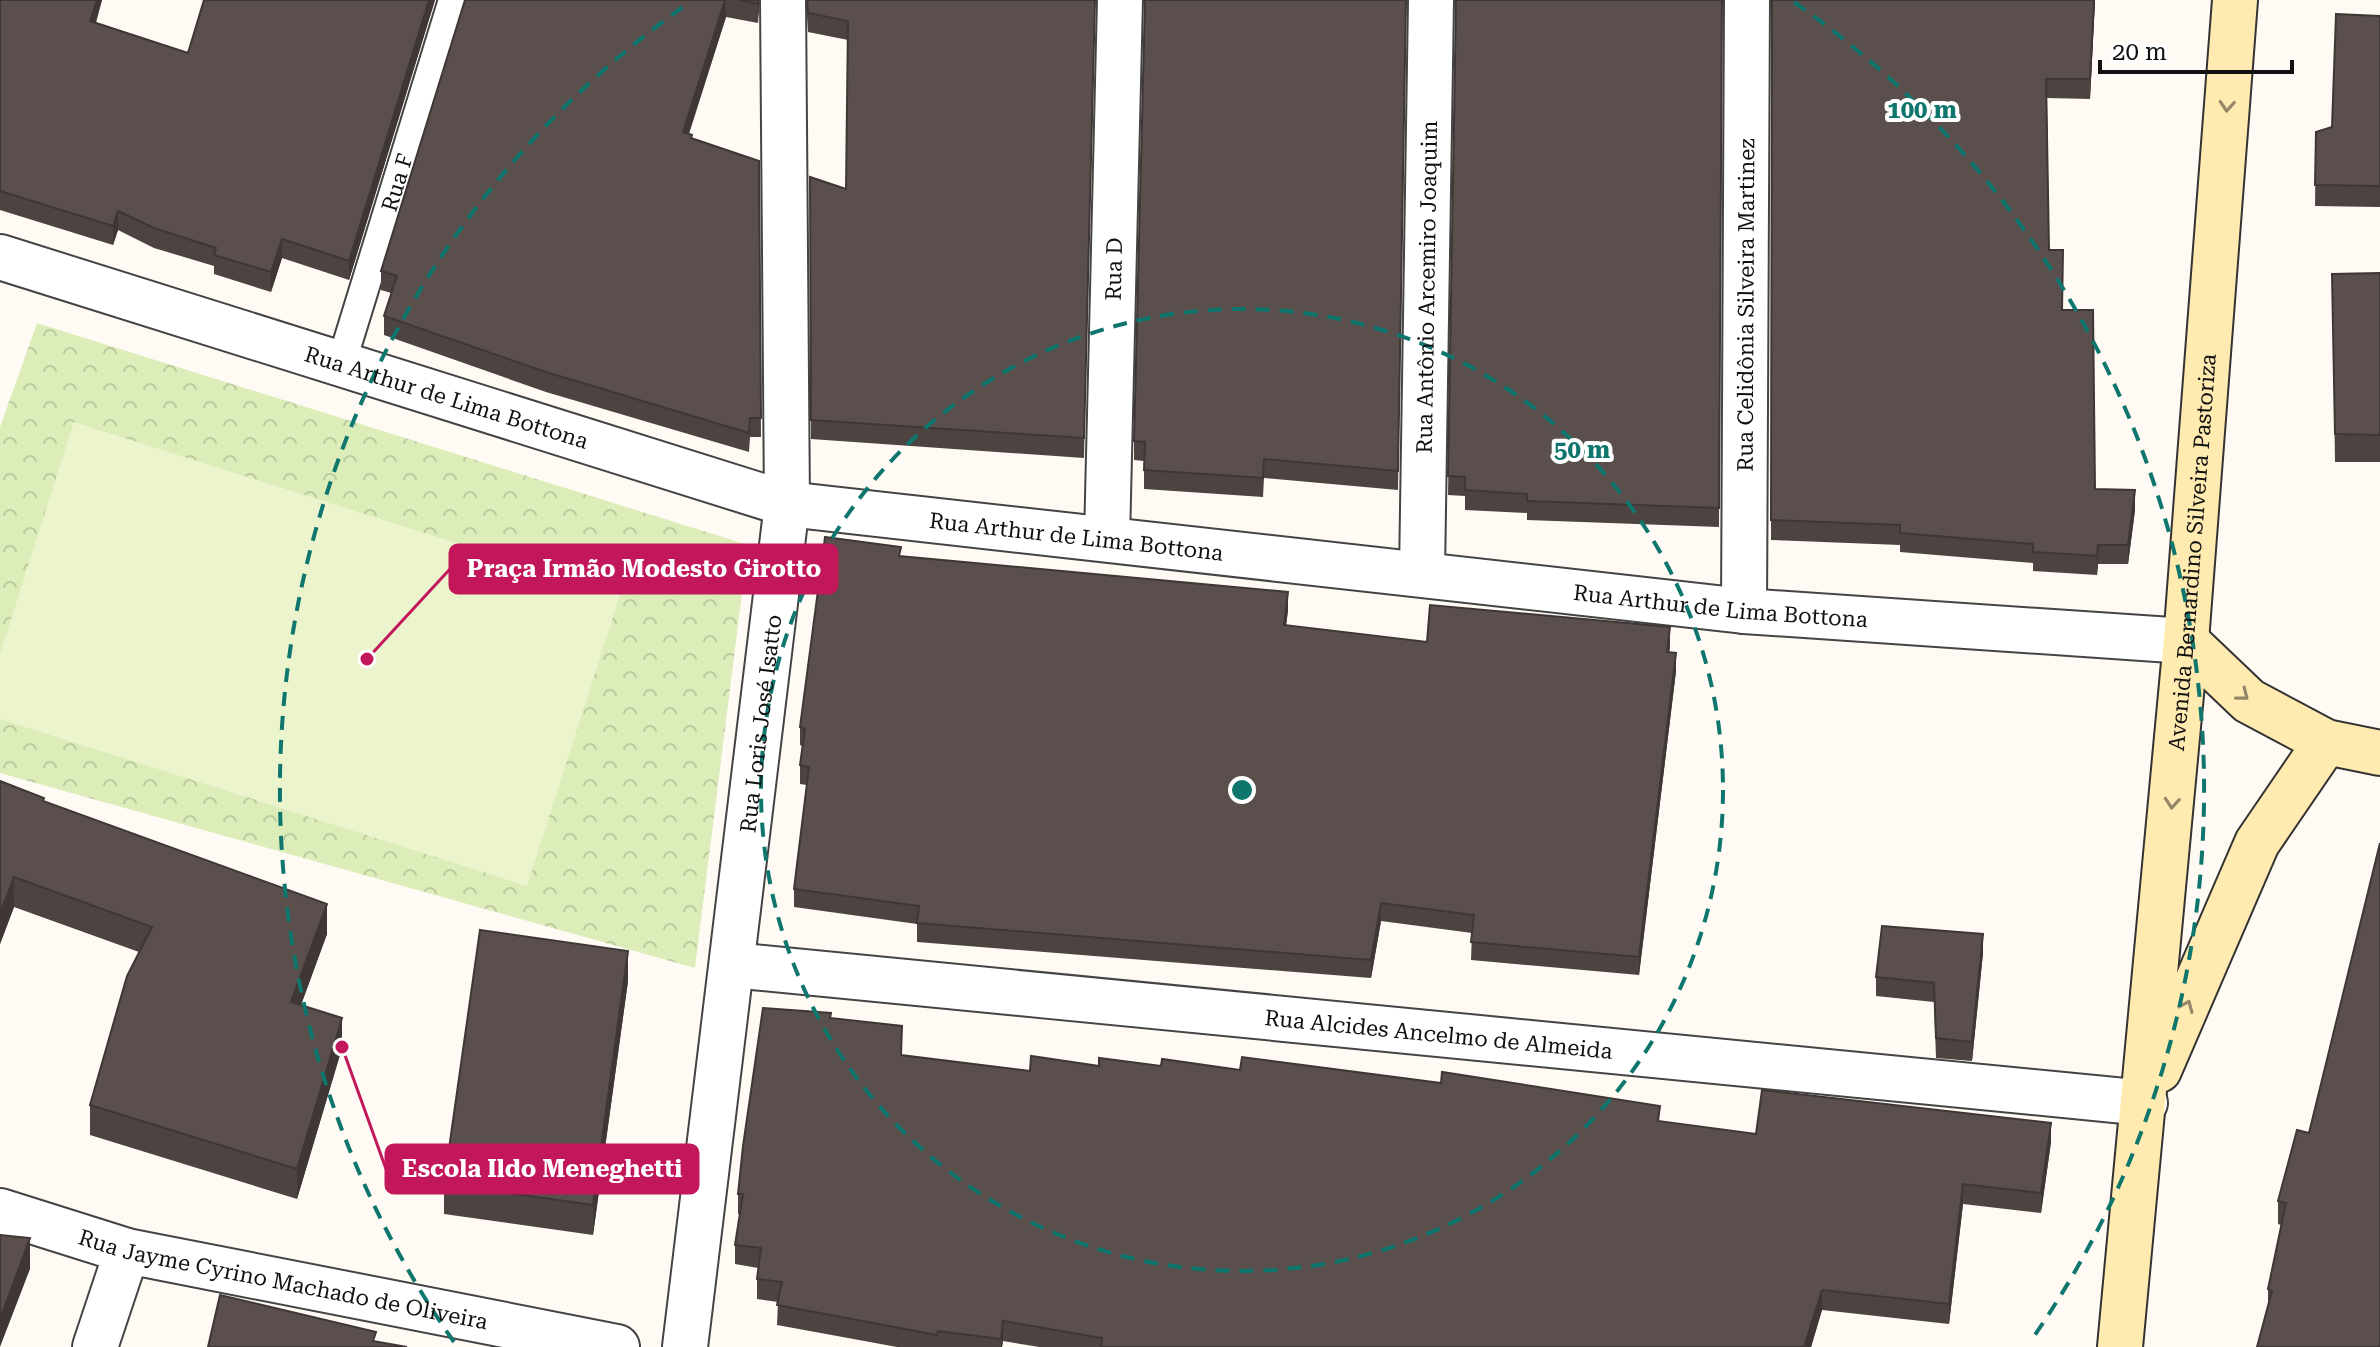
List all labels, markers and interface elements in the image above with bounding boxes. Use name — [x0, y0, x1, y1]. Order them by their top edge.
scale bar — [2100, 24, 2292, 74]
text: 20 m — [2112, 38, 2167, 66]
text: 100 m — [1887, 96, 1957, 124]
one-way arrow — [2219, 100, 2236, 113]
street label: Rua Antônio Arcemiro Joaquim — [1411, 120, 1442, 454]
street label: Rua Celidônia Silveira Martinez — [1732, 138, 1759, 472]
street label: Rua F — [376, 150, 418, 214]
street label: Rua D — [1100, 237, 1127, 301]
street label: Rua Arthur de Lima Bottona — [302, 341, 591, 453]
street label: Avenida Bernardino Silveira Pastoriza — [2163, 353, 2220, 752]
text: 50 m — [1554, 436, 1610, 464]
street label: Rua Arthur de Lima Bottona — [928, 507, 1225, 565]
callout: Praça Irmão Modesto Girotto — [450, 545, 837, 593]
text: Praça Irmão Modesto Girotto — [467, 555, 821, 583]
street label: Rua Arthur de Lima Bottona — [1572, 579, 1869, 632]
street label: Rua Loris José Isatto — [735, 613, 786, 834]
one-way arrow — [2234, 685, 2249, 699]
centre of rings — [1228, 776, 1256, 804]
one-way arrow — [2164, 797, 2181, 810]
one-way arrow — [2177, 1000, 2193, 1014]
street label: Rua Alcides Ancelmo de Almeida — [1264, 1005, 1614, 1063]
callout: Escola Ildo Meneghetti — [386, 1145, 698, 1193]
text: Escola Ildo Meneghetti — [402, 1155, 682, 1183]
street label: Rua Jayme Cyrino Machado de Oliveira — [76, 1224, 490, 1334]

